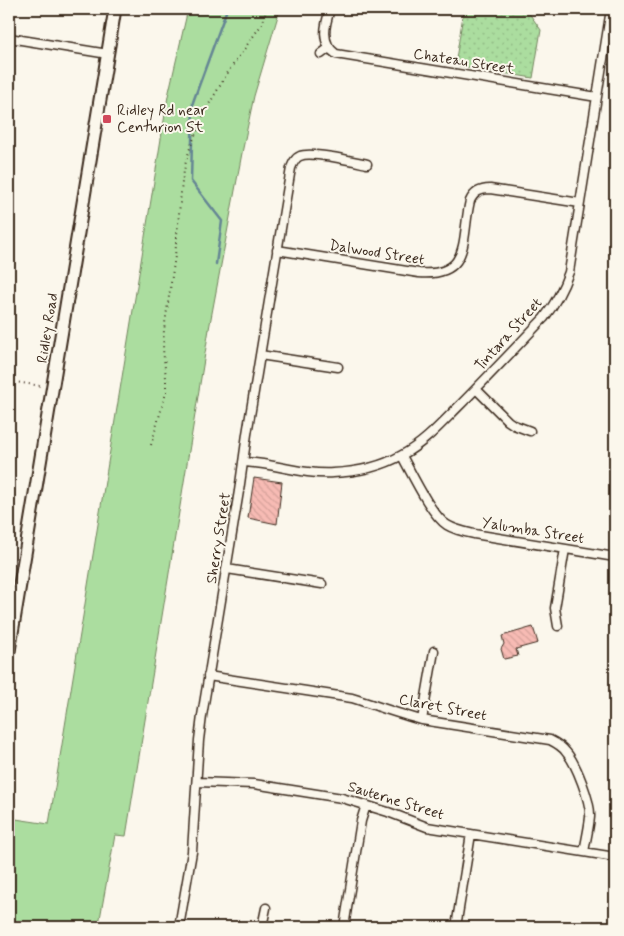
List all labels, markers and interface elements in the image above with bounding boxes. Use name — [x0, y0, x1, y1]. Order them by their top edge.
street label: Chateau Street — [412, 44, 516, 80]
place label: Ridley Rd near Centurion St — [117, 101, 208, 138]
marker: Ridley Rd near Centurion St — [101, 113, 113, 125]
street label: Dalwood Street — [328, 236, 426, 270]
street label: Ridley Road — [33, 292, 63, 365]
street label: Tintara Street — [471, 293, 547, 376]
street label: Sherry Street — [202, 491, 236, 585]
street label: Yalumba Street — [480, 513, 586, 549]
street label: Claret Street — [397, 690, 489, 726]
street label: Sauterne Street — [345, 777, 447, 825]

